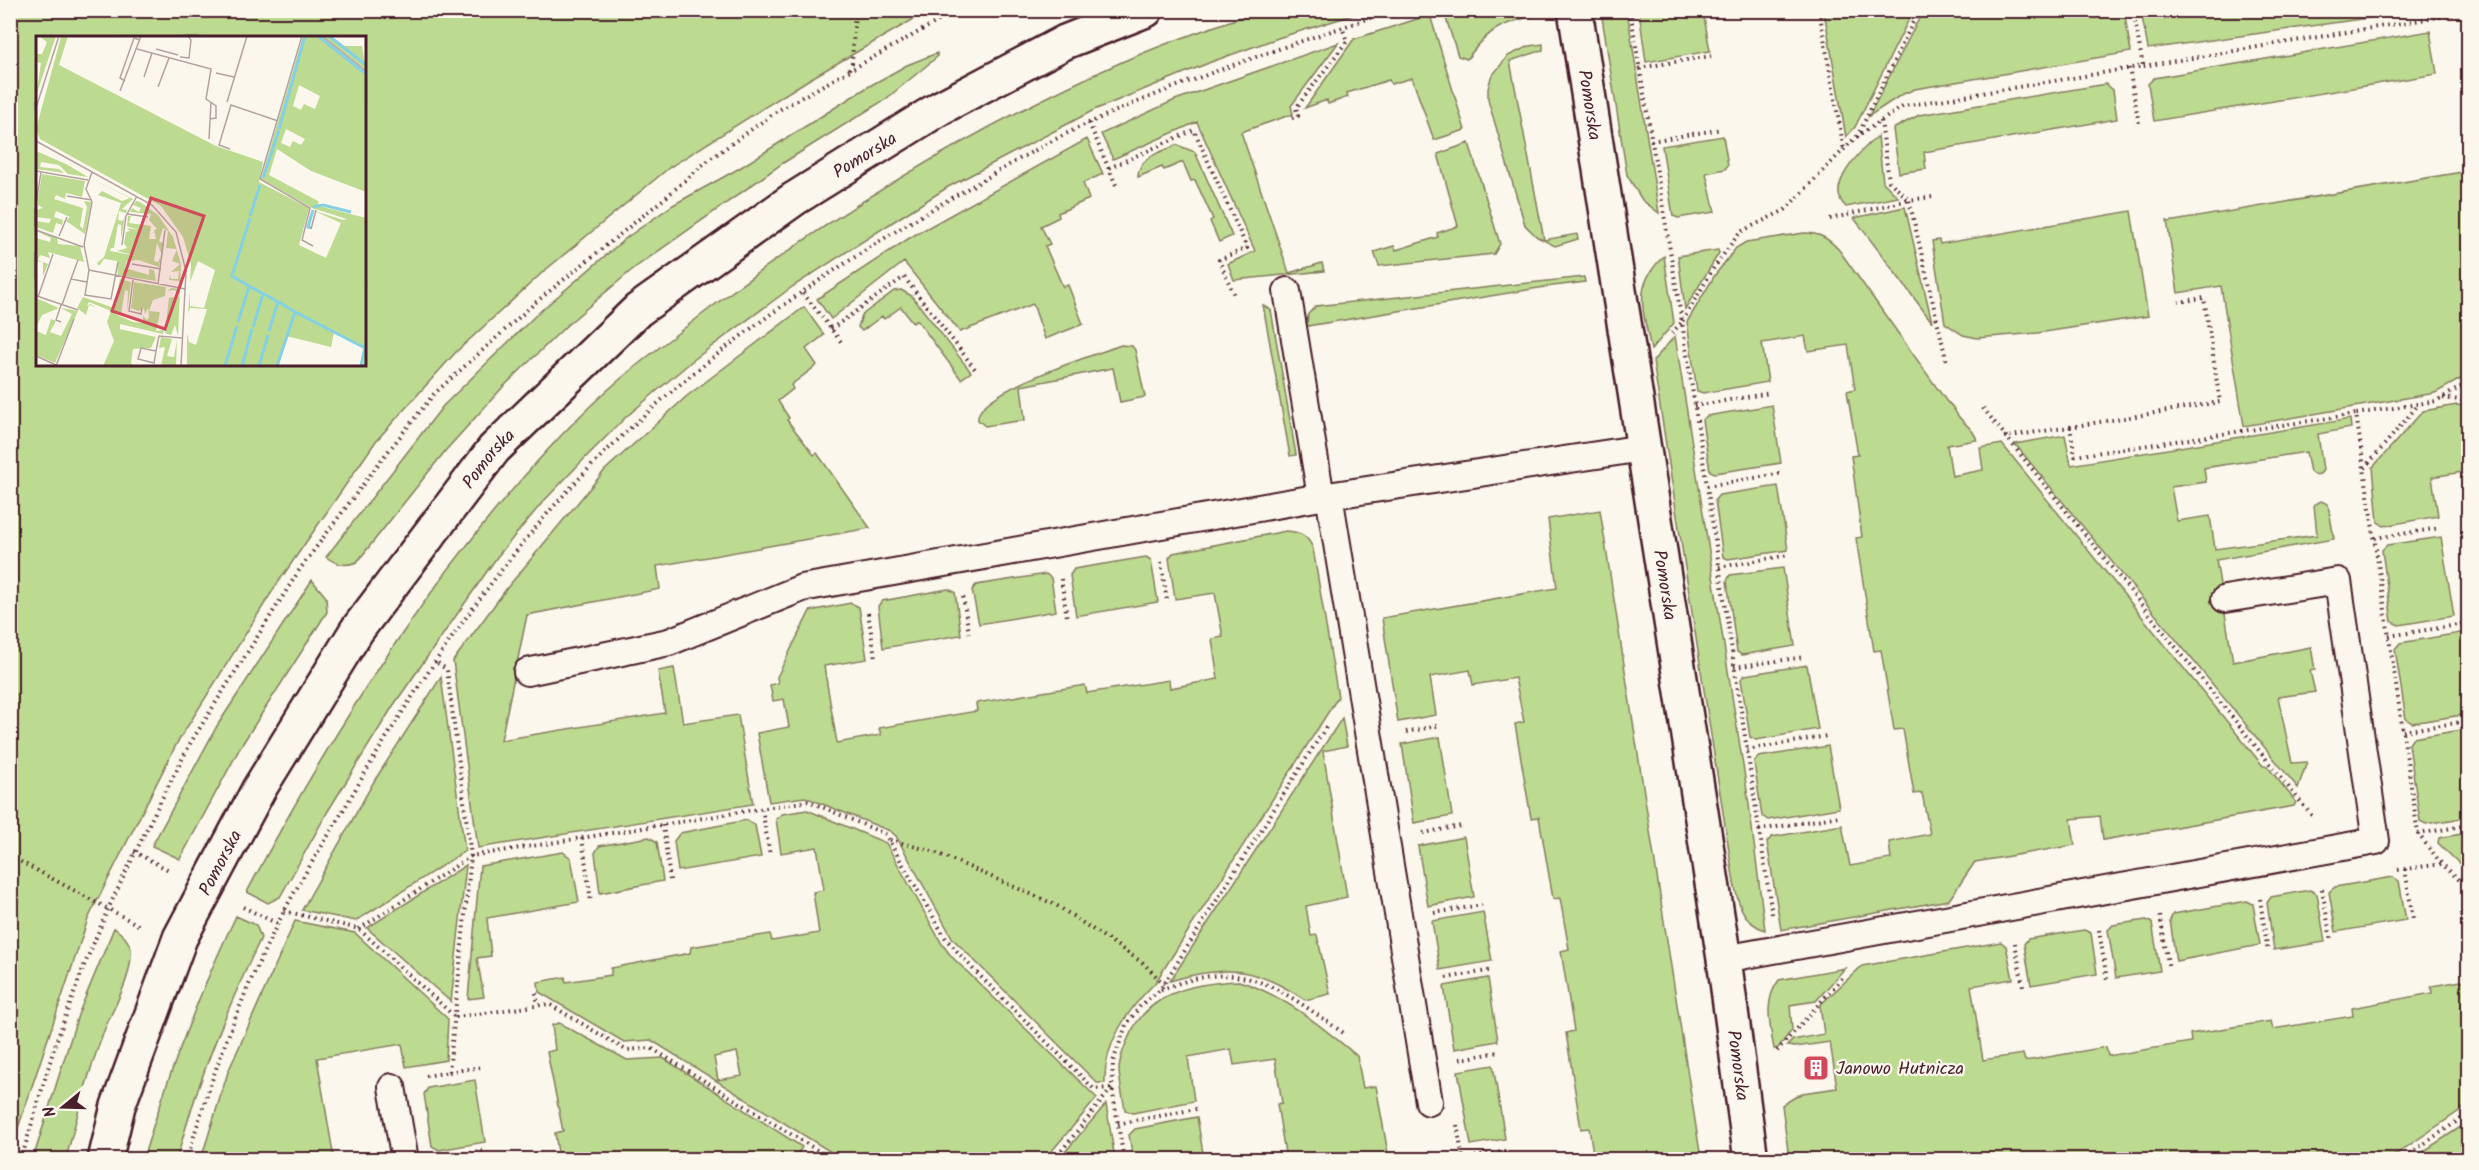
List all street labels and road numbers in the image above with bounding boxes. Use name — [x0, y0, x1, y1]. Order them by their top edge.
street label: Pomorska — [1569, 68, 1608, 142]
street label: Pomorska — [828, 125, 903, 187]
street label: Pomorska — [456, 423, 523, 496]
street label: Pomorska — [1644, 548, 1684, 622]
street label: Pomorska — [192, 825, 251, 901]
street label: Pomorska — [1718, 1029, 1756, 1103]

